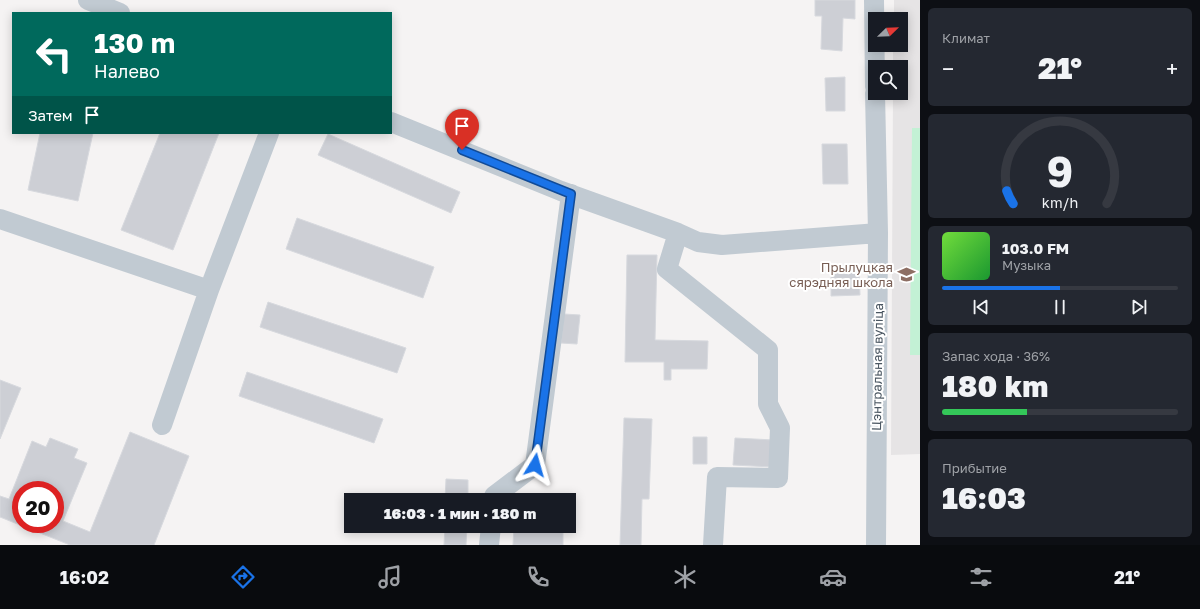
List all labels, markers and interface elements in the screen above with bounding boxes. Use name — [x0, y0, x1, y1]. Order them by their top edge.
north arrow — [868, 12, 908, 52]
map controls — [868, 12, 908, 100]
text: 130 m — [94, 26, 175, 59]
icon: left — [28, 28, 80, 80]
text: Климат — [942, 30, 990, 46]
text: 21° — [1038, 50, 1082, 86]
text: − — [942, 55, 954, 82]
text: + — [1166, 55, 1178, 82]
text: Налево — [94, 60, 160, 82]
button: search — [868, 60, 908, 100]
icon: arrive — [81, 104, 103, 126]
text: Затем — [28, 106, 73, 124]
pin — [445, 109, 479, 150]
icon: arrive — [451, 115, 473, 137]
text: 9 — [1047, 146, 1073, 196]
text: km/h — [1042, 194, 1078, 211]
text: 103.0 FM — [1002, 239, 1069, 257]
text: Музыка — [1002, 257, 1051, 273]
place label: Прылуцкая сярэдняя школа — [789, 259, 893, 290]
school or university icon: Прылуцкая сярэдняя школа — [896, 264, 916, 284]
icon: previous — [970, 296, 992, 318]
icon: pause — [1049, 296, 1071, 318]
icon: next — [1128, 296, 1150, 318]
street label: Цэнтральная вуліца — [868, 303, 886, 431]
text: Запас хода · 36% — [942, 348, 1050, 364]
text: 180 km — [942, 368, 1048, 404]
position arrow — [514, 444, 556, 486]
text: Прибытие — [942, 460, 1007, 476]
text: 16:03 — [942, 480, 1026, 516]
speed limit sign: 20 — [12, 481, 64, 533]
text: 16:03 · 1 мин · 180 m — [384, 504, 536, 522]
icon: directions — [229, 563, 257, 591]
icon: music — [376, 563, 404, 591]
icon: phone — [524, 563, 552, 591]
icon: climate — [671, 563, 699, 591]
icon: car — [819, 563, 847, 591]
icon: filters — [967, 563, 995, 591]
text: 16:02 — [60, 566, 109, 588]
text: 21° — [1114, 566, 1140, 588]

